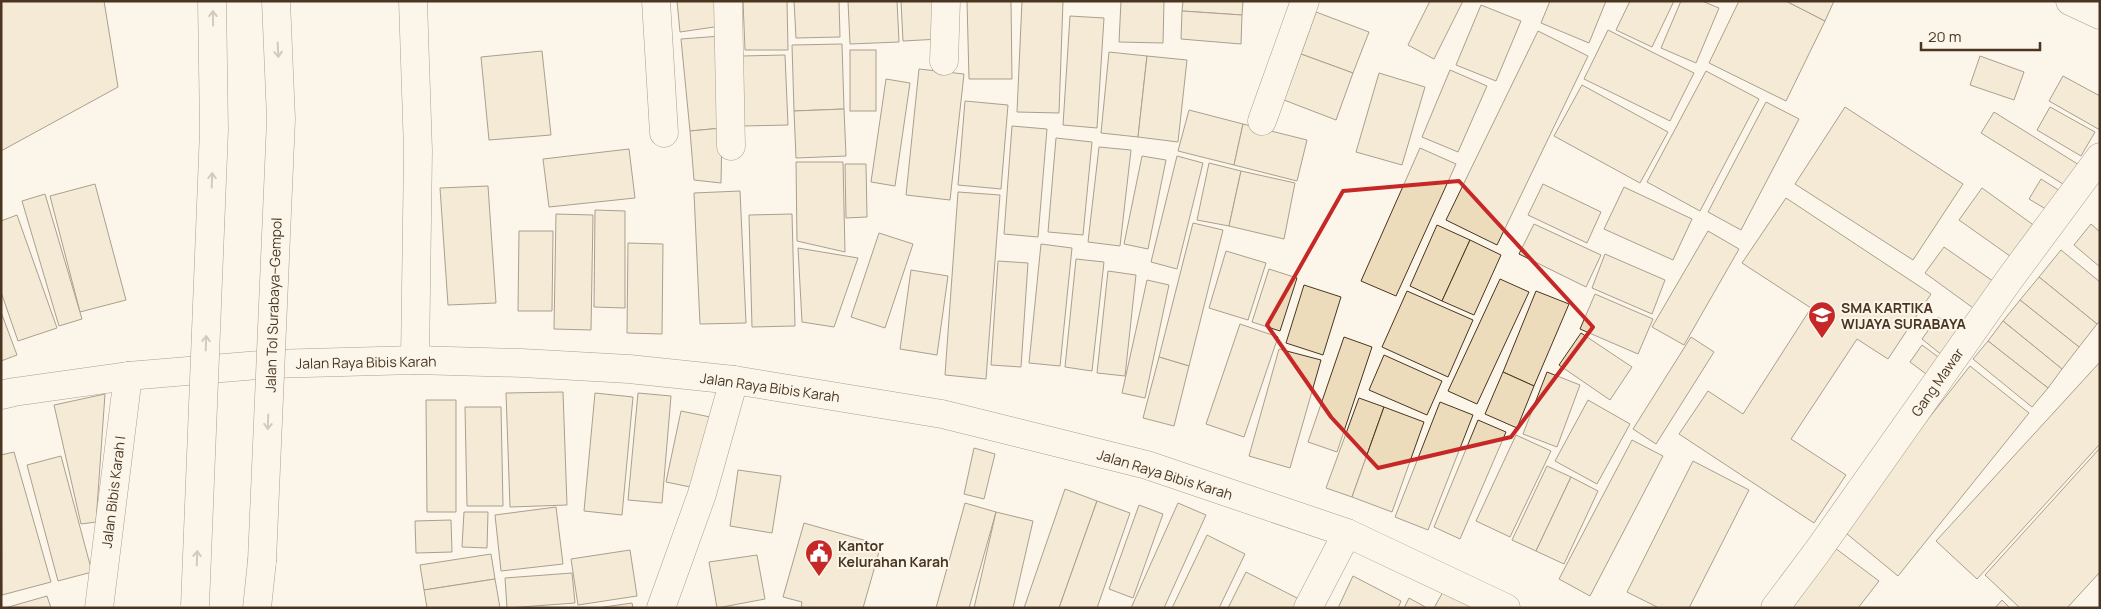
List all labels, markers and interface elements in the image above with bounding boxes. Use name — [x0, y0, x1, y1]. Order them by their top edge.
one-way arrow — [208, 10, 217, 26]
scale bar — [1921, 20, 2040, 52]
text: 20 m — [1928, 26, 1961, 47]
one-way arrow — [274, 42, 283, 58]
one-way arrow — [208, 173, 217, 189]
street label: Jalan Tol Surabaya–Gempol — [260, 217, 286, 393]
place label: SMA KARTIKA WIJAYA SURABAYA — [1841, 298, 1966, 333]
school or university icon: SMA KARTIKA WIJAYA SURABAYA — [1807, 300, 1837, 339]
one-way arrow — [201, 335, 210, 351]
street label: Gang Mawar — [1906, 344, 1968, 420]
street label: Jalan Raya Bibis Karah — [295, 351, 437, 373]
street label: Jalan Raya Bibis Karah — [699, 368, 841, 406]
one-way arrow — [264, 414, 273, 430]
street label: Jalan Bibis Karah I — [97, 435, 129, 549]
street label: Jalan Raya Bibis Karah — [1095, 444, 1235, 504]
place label: Kantor Kelurahan Karah — [838, 536, 949, 571]
public building icon: Kantor Kelurahan Karah — [804, 538, 834, 577]
one-way arrow — [192, 550, 201, 566]

